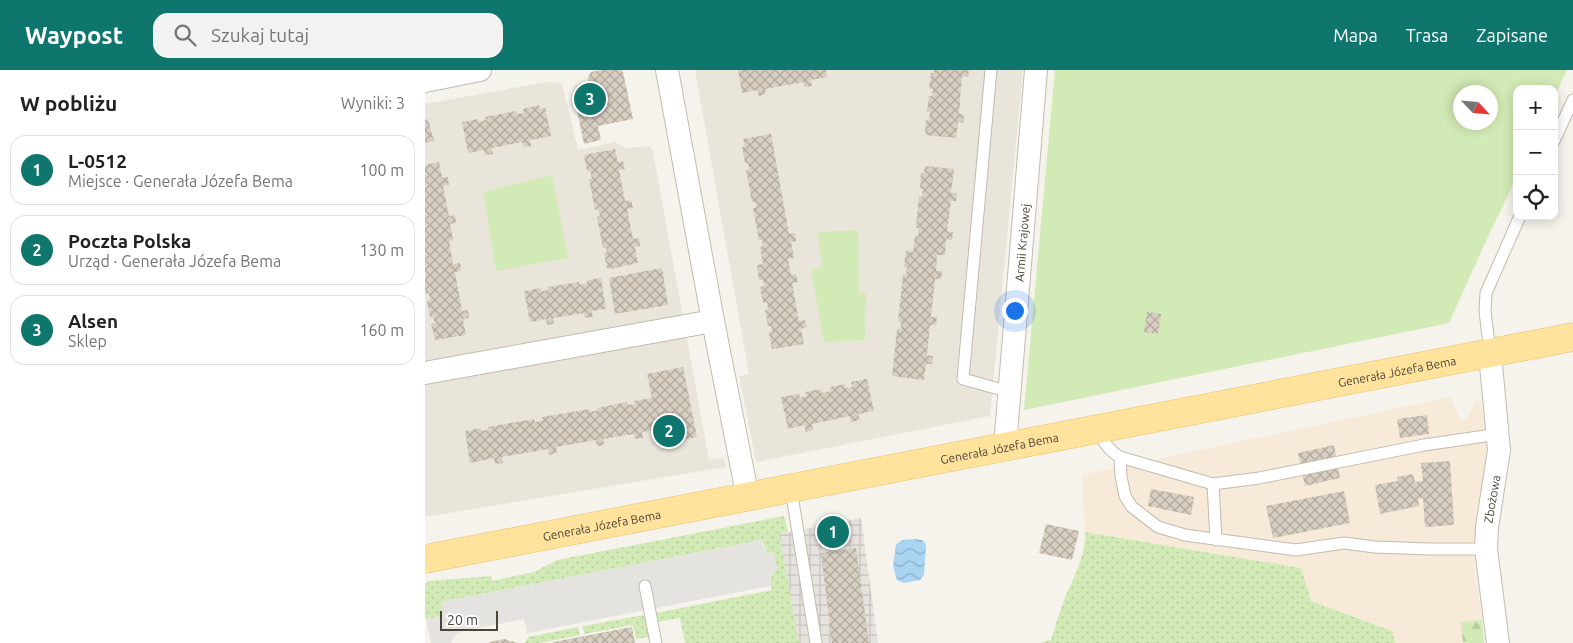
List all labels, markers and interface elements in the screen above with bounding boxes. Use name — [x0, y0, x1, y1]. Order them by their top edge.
search box — [153, 13, 503, 58]
icon: search — [171, 21, 199, 49]
text: Waypost — [25, 22, 123, 49]
text: Szukaj tutaj — [211, 24, 309, 46]
text: Mapa — [1333, 25, 1378, 45]
text: Trasa — [1406, 25, 1448, 45]
text: Zapisane — [1476, 25, 1548, 45]
pin: 3 — [574, 80, 606, 118]
north arrow — [1453, 85, 1498, 130]
map controls — [1513, 85, 1558, 220]
button: + — [1513, 85, 1558, 130]
text: W pobliżu — [20, 91, 117, 115]
text: Wyniki: 3 — [341, 94, 405, 112]
button: − — [1513, 130, 1558, 175]
text: L-0512 — [68, 150, 127, 172]
text: 1 — [32, 161, 42, 179]
text: 100 m — [359, 161, 404, 179]
text: Miejsce · Generała Józefa Bema — [68, 172, 293, 190]
button: locate — [1513, 175, 1558, 220]
street label: Armii Krajowej — [1012, 203, 1031, 282]
text: Poczta Polska — [68, 230, 191, 252]
text: 2 — [32, 241, 42, 259]
text: 130 m — [359, 241, 404, 259]
text: Urząd · Generała Józefa Bema — [68, 252, 281, 270]
your location — [1002, 298, 1028, 324]
text: Alsen — [68, 310, 118, 332]
text: 3 — [32, 321, 42, 339]
text: 160 m — [359, 321, 404, 339]
text: Sklep — [68, 332, 107, 350]
street label: Generała Józefa Bema — [1337, 353, 1457, 389]
pin: 2 — [653, 412, 685, 450]
street label: Generała Józefa Bema — [939, 430, 1060, 466]
street label: Zbożowa — [1481, 474, 1503, 524]
street label: Generała Józefa Bema — [542, 507, 662, 543]
pin: 1 — [817, 513, 849, 551]
scale bar — [440, 608, 497, 631]
text: 20 m — [447, 612, 478, 628]

